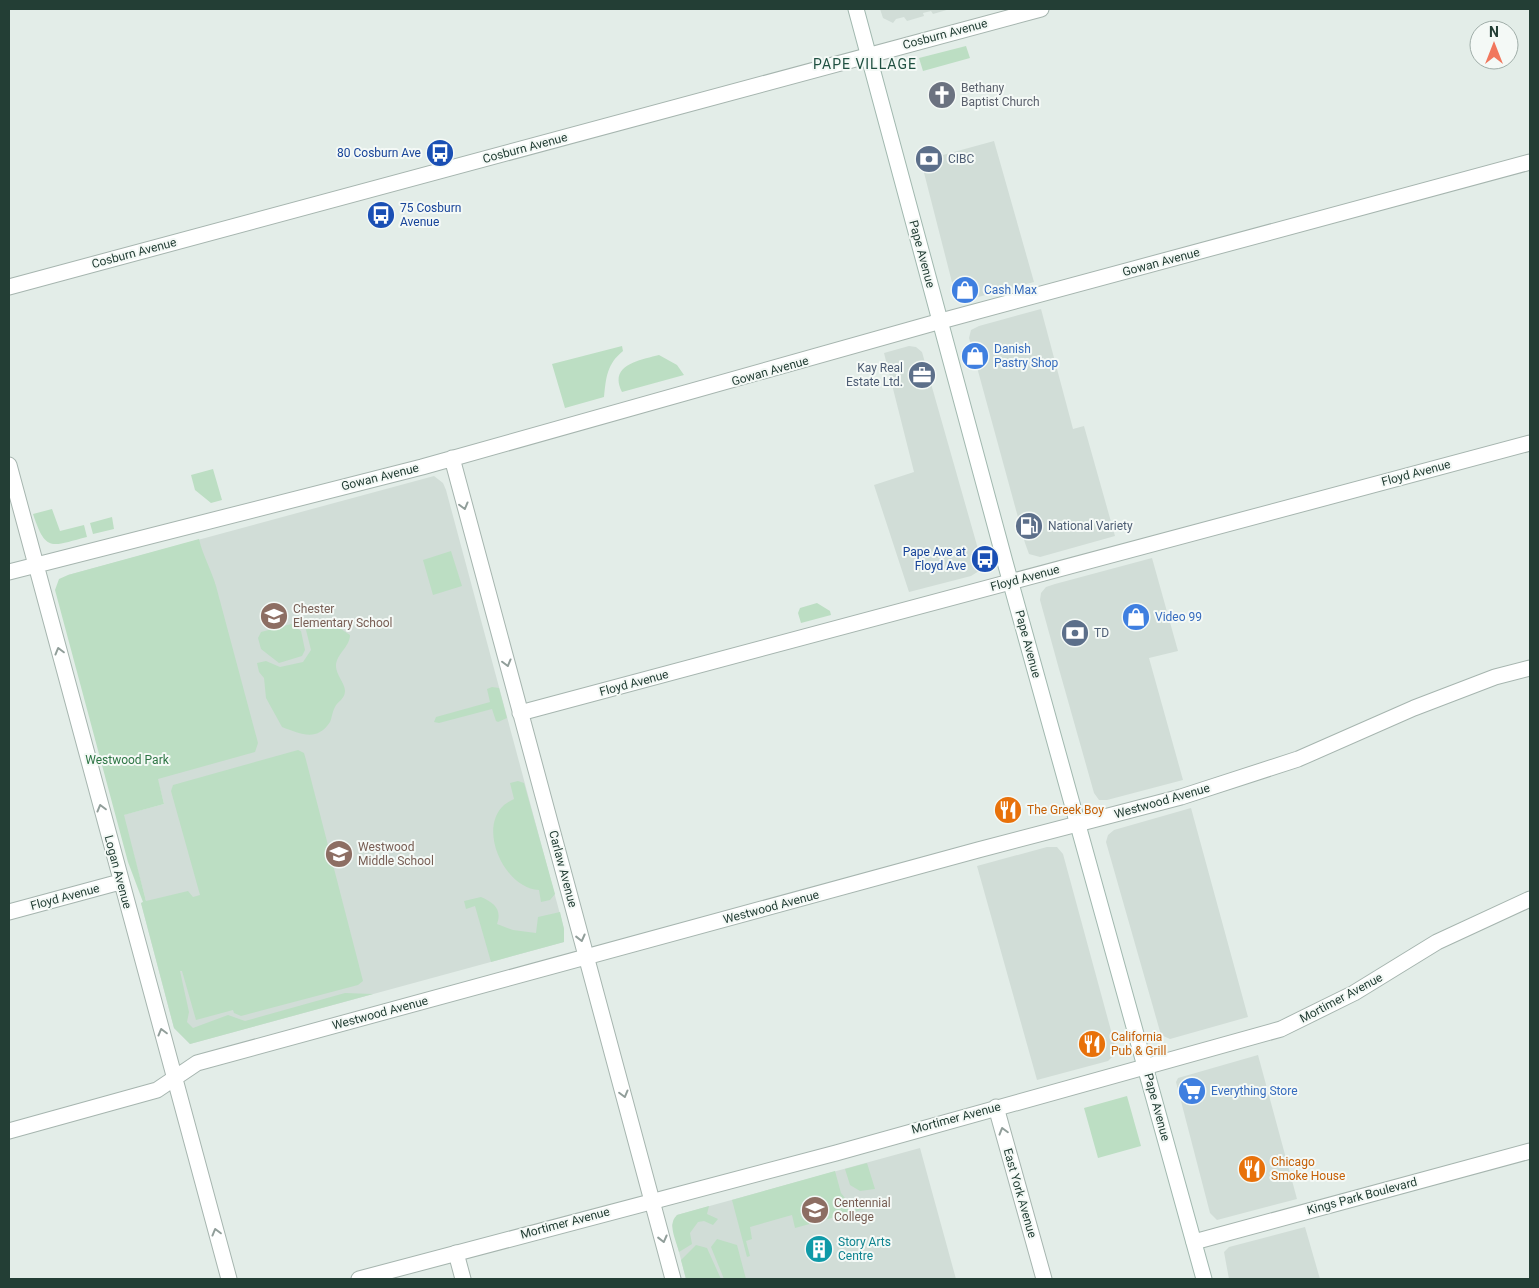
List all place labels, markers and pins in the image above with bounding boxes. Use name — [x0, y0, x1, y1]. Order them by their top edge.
church icon: Bethany Baptist Church — [927, 80, 957, 110]
place label: Bethany Baptist Church — [961, 81, 1040, 109]
bus stop icon: 80 Cosburn Ave — [425, 138, 455, 168]
bank icon: CIBC — [914, 144, 944, 174]
place label: 80 Cosburn Ave — [337, 146, 421, 160]
place label: CIBC — [948, 152, 975, 166]
bus stop icon: 75 Cosburn Avenue — [366, 200, 396, 230]
place label: 75 Cosburn Avenue — [400, 201, 461, 229]
shop icon: Cash Max — [950, 275, 980, 305]
place label: Cash Max — [984, 283, 1037, 297]
shop icon: Danish Pastry Shop — [960, 341, 990, 371]
place label: Danish Pastry Shop — [994, 342, 1059, 370]
office icon: Kay Real Estate Ltd. — [907, 360, 937, 390]
place label: Kay Real Estate Ltd. — [846, 361, 903, 389]
fuel station icon: National Variety — [1014, 511, 1044, 541]
place label: National Variety — [1048, 519, 1133, 533]
bus stop icon: Pape Ave at Floyd Ave — [970, 544, 1000, 574]
place label: Pape Ave at Floyd Ave — [903, 545, 966, 573]
school or university icon: Chester Elementary School — [259, 601, 289, 631]
place label: Chester Elementary School — [293, 602, 393, 630]
shop icon: Video 99 — [1121, 602, 1151, 632]
place label: Video 99 — [1155, 610, 1202, 624]
bank icon: TD — [1060, 618, 1090, 648]
place label: TD — [1094, 626, 1109, 640]
restaurant icon: The Greek Boy — [993, 795, 1023, 825]
place label: The Greek Boy — [1027, 803, 1104, 817]
school or university icon: Westwood Middle School — [324, 839, 354, 869]
place label: Westwood Middle School — [358, 840, 434, 868]
restaurant icon: California Pub & Grill — [1077, 1029, 1107, 1059]
place label: California Pub & Grill — [1111, 1030, 1166, 1058]
supermarket icon: Everything Store — [1177, 1076, 1207, 1106]
place label: Everything Store — [1211, 1084, 1298, 1098]
restaurant icon: Chicago Smoke House — [1237, 1154, 1267, 1184]
place label: Chicago Smoke House — [1271, 1155, 1345, 1183]
school or university icon: Centennial College — [800, 1195, 830, 1225]
place label: Centennial College — [834, 1196, 891, 1224]
building icon: Story Arts Centre — [804, 1234, 834, 1264]
place label: Story Arts Centre — [838, 1235, 891, 1263]

